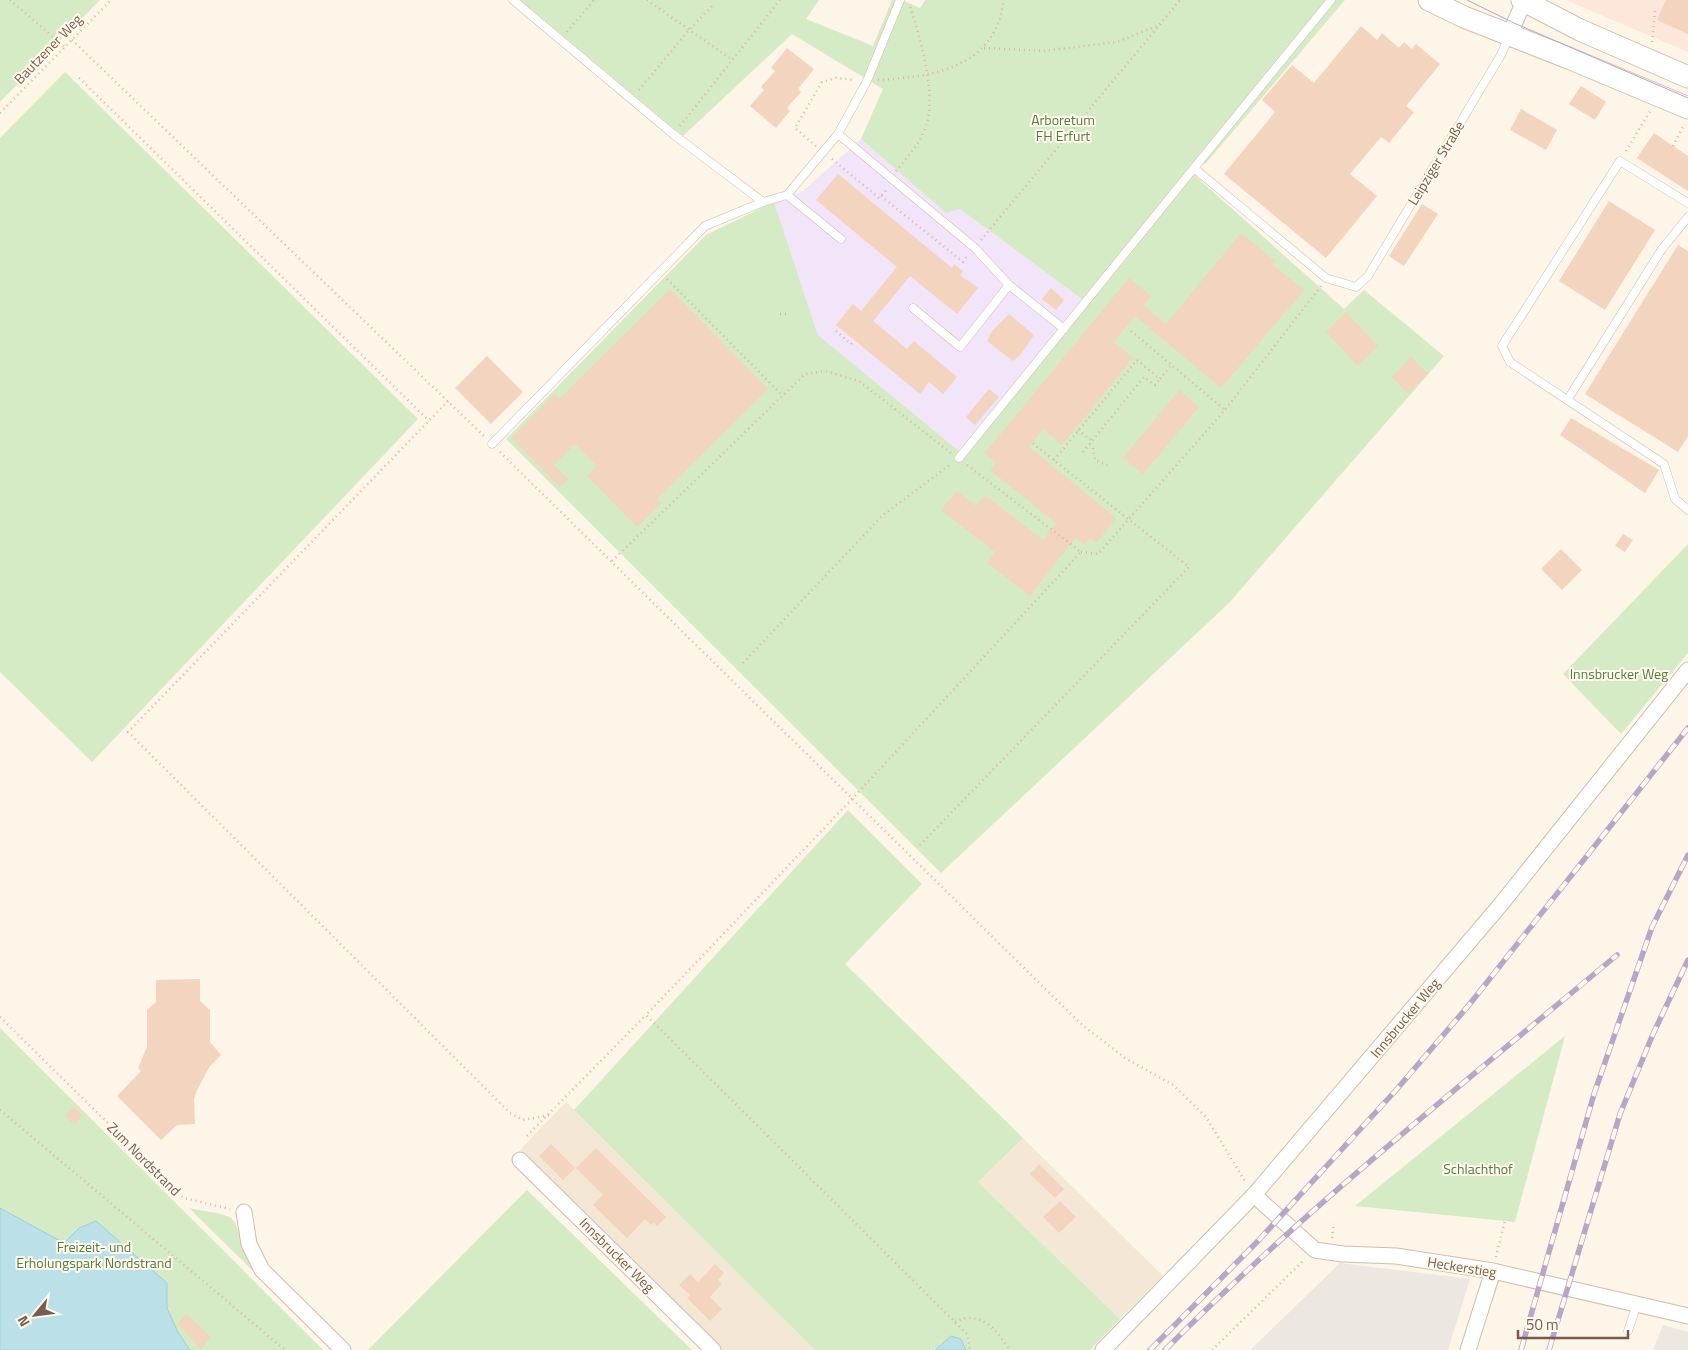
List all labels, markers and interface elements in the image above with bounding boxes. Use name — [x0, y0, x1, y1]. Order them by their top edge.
street label: Bautzener Weg — [9, 9, 87, 88]
park label: Arboretum FH Erfurt — [1031, 109, 1095, 146]
street label: Leipziger Straße — [1402, 117, 1469, 209]
park label: Innsbrucker Weg — [1570, 663, 1668, 684]
street label: Innsbrucker Weg — [1365, 973, 1444, 1062]
street label: Zum Nordstrand — [103, 1117, 186, 1200]
park label: Schlachthof — [1443, 1158, 1513, 1179]
street label: Innsbrucker Weg — [575, 1212, 660, 1297]
park label: Freizeit- und Erholungspark Nordstrand — [16, 1236, 172, 1273]
street label: Heckerstieg — [1426, 1251, 1498, 1282]
north arrow — [10, 1290, 60, 1340]
scale bar — [1518, 1308, 1628, 1340]
text: N — [12, 1312, 35, 1331]
text: 50 m — [1526, 1313, 1559, 1336]

